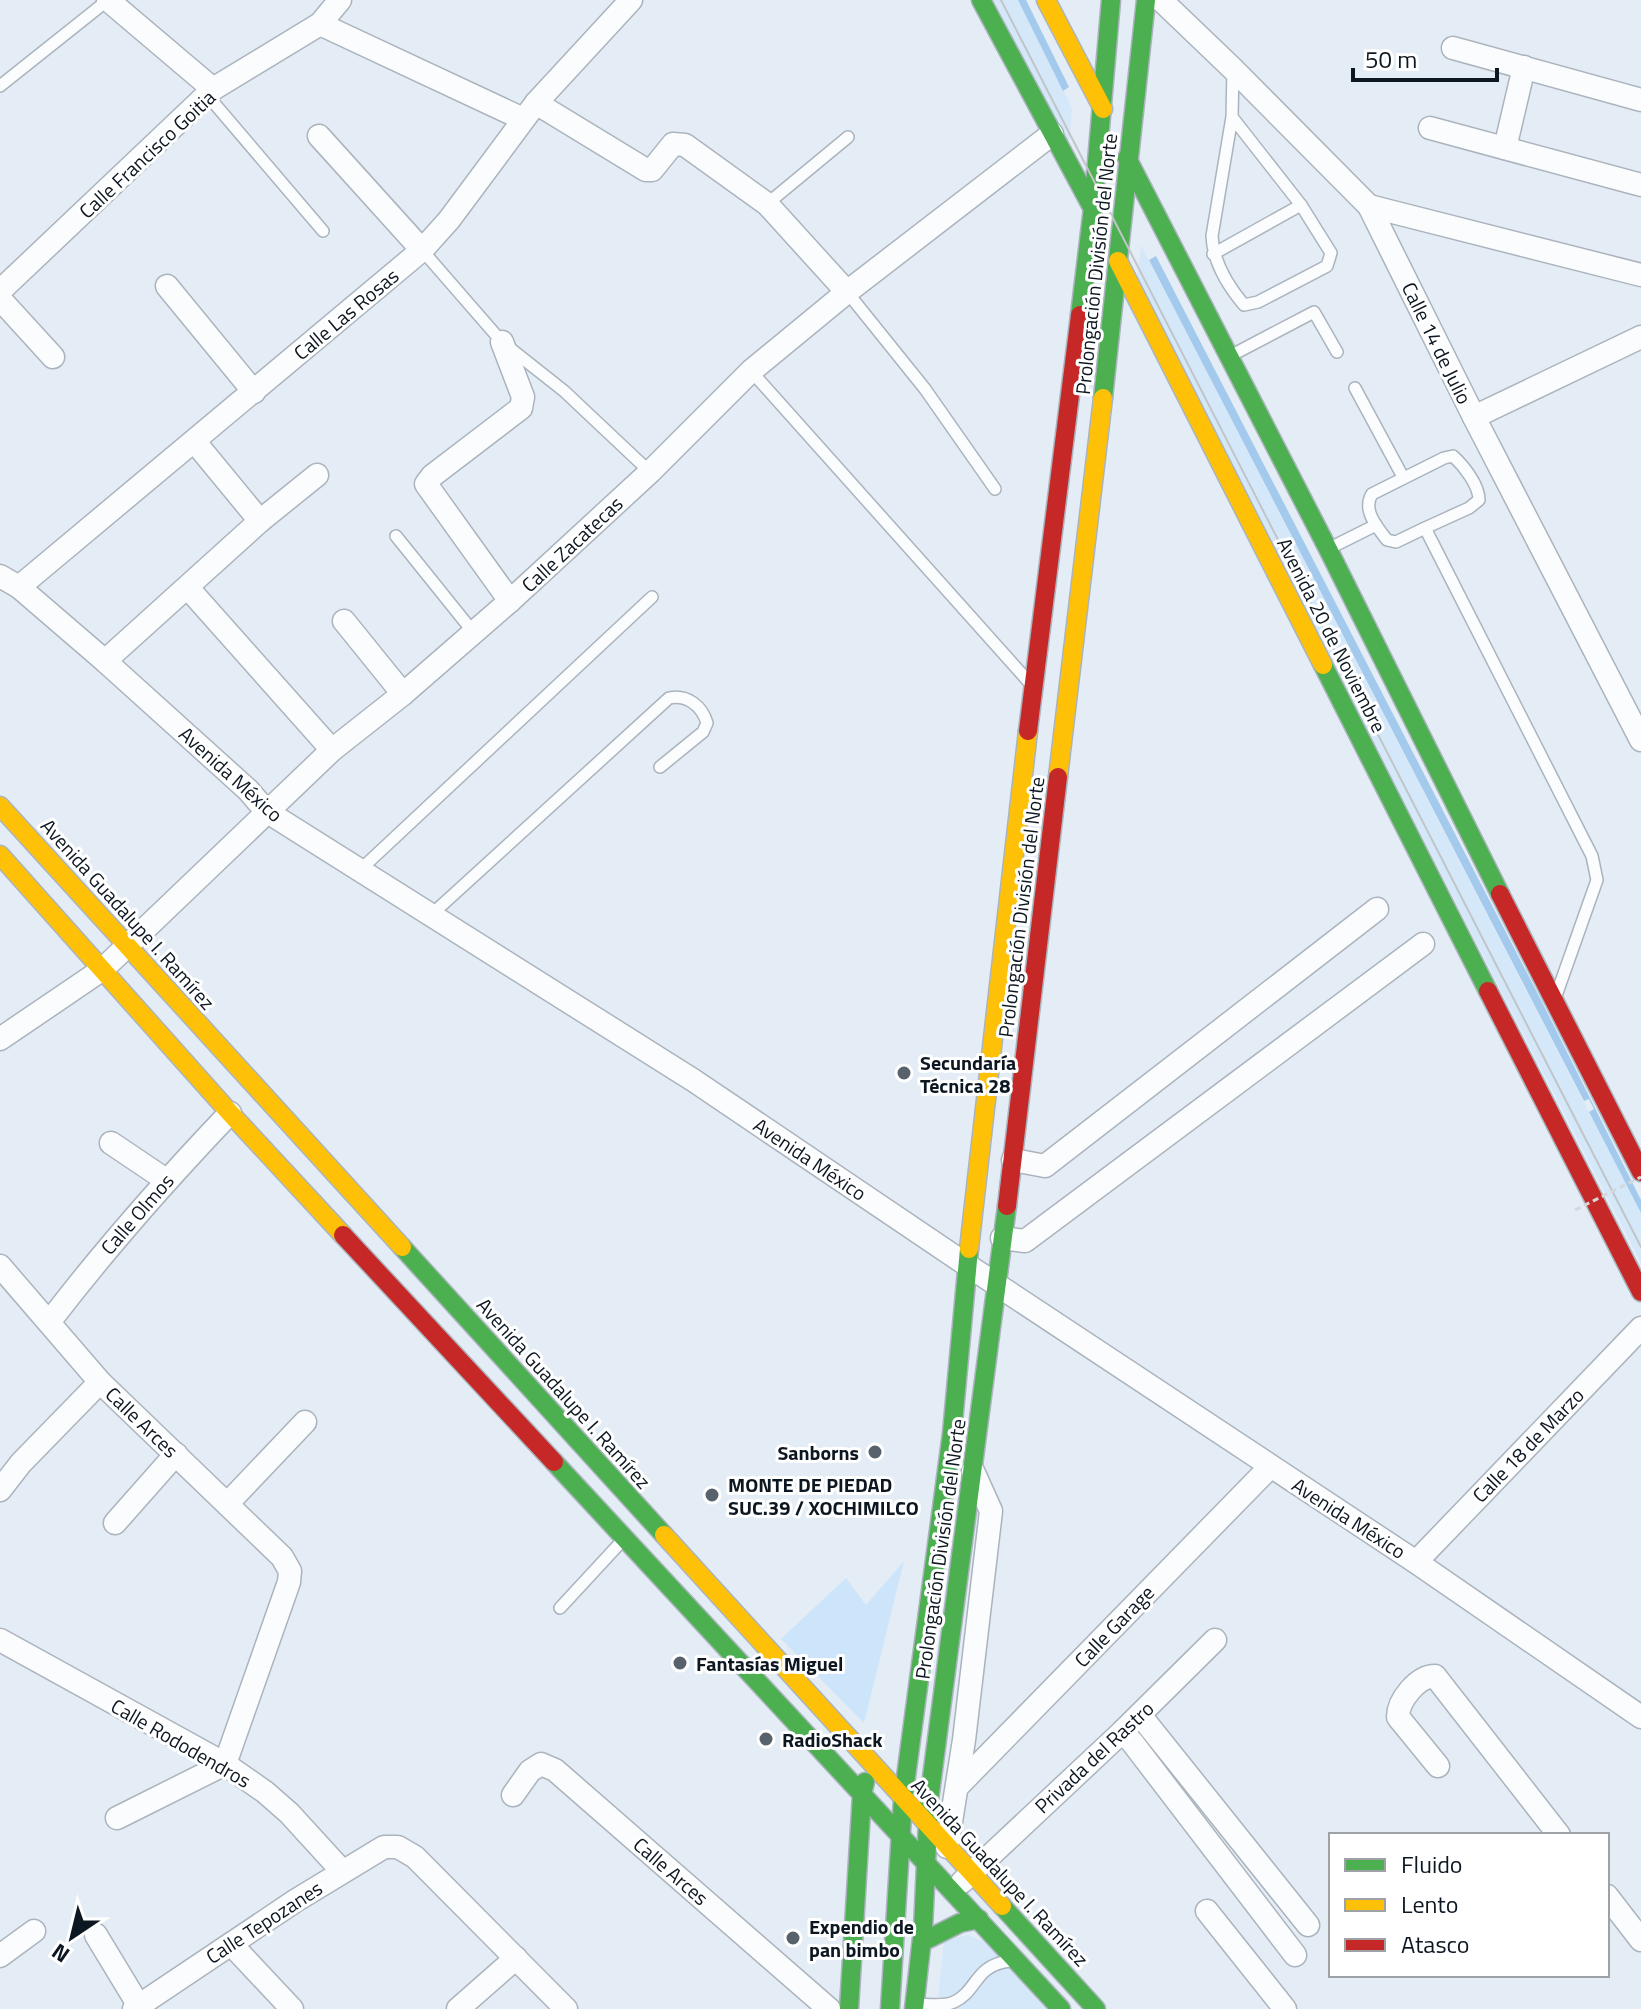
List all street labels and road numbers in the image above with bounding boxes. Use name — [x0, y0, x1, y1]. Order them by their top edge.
street label: Calle Francisco Goitia — [72, 82, 222, 226]
street label: Prolongación División del Norte — [1067, 132, 1125, 396]
street label: Calle Las Rosas — [287, 261, 405, 367]
street label: Calle 14 de Julio — [1394, 277, 1480, 409]
street label: Calle Zacatecas — [514, 489, 630, 599]
street label: Avenida 20 de Noviembre — [1269, 532, 1395, 738]
street label: Avenida México — [172, 719, 290, 829]
street label: Prolongación División del Norte — [990, 775, 1052, 1039]
street label: Avenida Guadalupe I. Ramírez — [33, 811, 223, 1017]
street label: Avenida México — [747, 1110, 873, 1208]
street label: Calle Olmos — [93, 1166, 181, 1262]
street label: Avenida Guadalupe I. Ramírez — [469, 1290, 659, 1496]
street label: Calle Arces — [98, 1379, 186, 1465]
street label: Calle 18 de Marzo — [1465, 1380, 1591, 1510]
street label: Prolongación División del Norte — [906, 1417, 974, 1681]
street label: Avenida México — [1286, 1469, 1412, 1567]
street label: Calle Garage — [1067, 1578, 1161, 1674]
street label: Calle Rododendros — [105, 1690, 257, 1796]
street label: Privada del Rastro — [1027, 1693, 1161, 1821]
street label: Avenida Guadalupe I. Ramírez — [904, 1771, 1096, 1973]
street label: Calle Arces — [626, 1829, 716, 1913]
street label: Calle Tepozanes — [199, 1873, 329, 1971]

